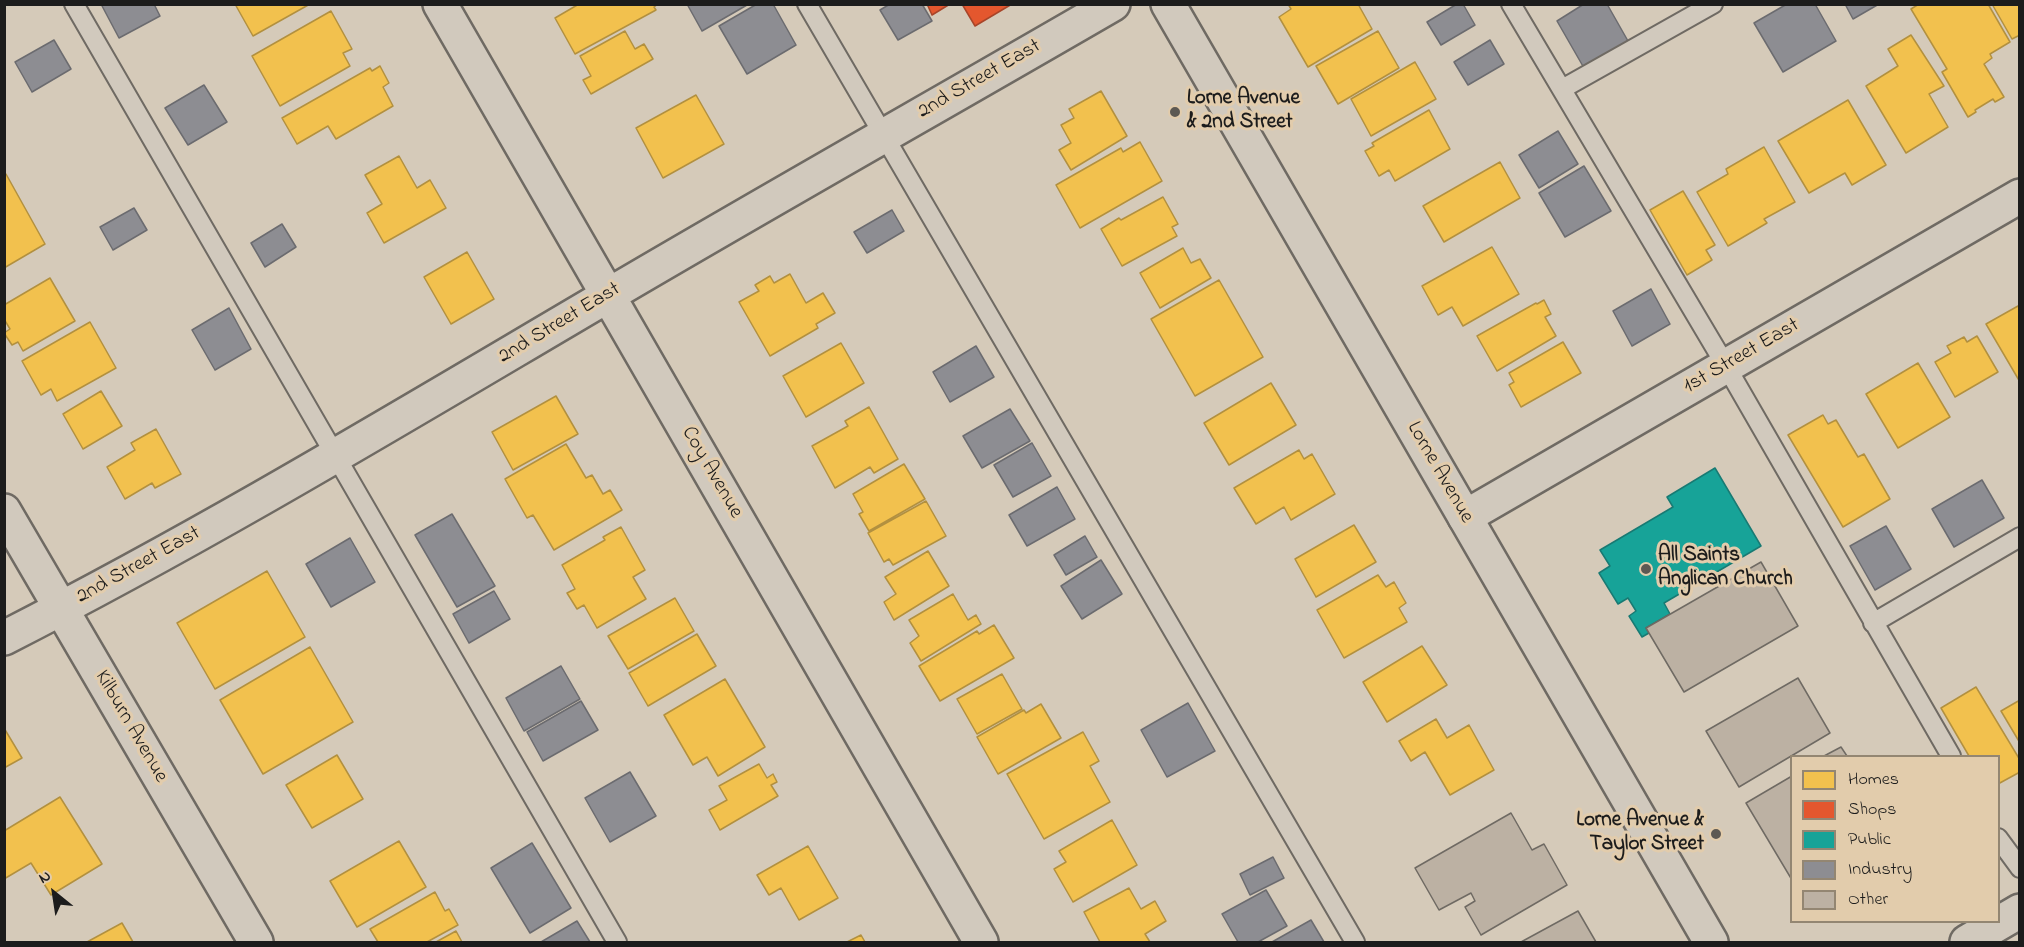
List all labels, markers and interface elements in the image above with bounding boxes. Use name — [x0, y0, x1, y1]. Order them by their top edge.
street label: 2nd Street East — [914, 35, 1046, 125]
place label: Lorne Avenue & 2nd Street — [1187, 87, 1300, 137]
marker: Lorne Avenue & 2nd Street — [1168, 105, 1182, 119]
street label: 2nd Street East — [494, 278, 626, 370]
street label: 1st Street East — [1680, 314, 1804, 400]
street label: Lorne Avenue — [1400, 418, 1478, 528]
street label: Coy Avenue — [675, 422, 747, 524]
street label: 2nd Street East — [73, 522, 205, 610]
place label: All Saints Anglican Church — [1658, 544, 1793, 594]
marker: All Saints Anglican Church — [1639, 562, 1653, 576]
street label: Kilburn Avenue — [88, 666, 172, 788]
legend — [1790, 755, 2000, 923]
text: Homes — [1848, 767, 1899, 793]
text: Shops — [1848, 797, 1896, 823]
place label: Lorne Avenue & Taylor Street — [1576, 809, 1704, 859]
marker: Lorne Avenue & Taylor Street — [1709, 827, 1723, 841]
text: Public — [1848, 827, 1891, 853]
text: Industry — [1848, 857, 1912, 883]
north arrow — [24, 863, 84, 923]
text: N — [34, 864, 56, 891]
text: Other — [1848, 887, 1888, 913]

